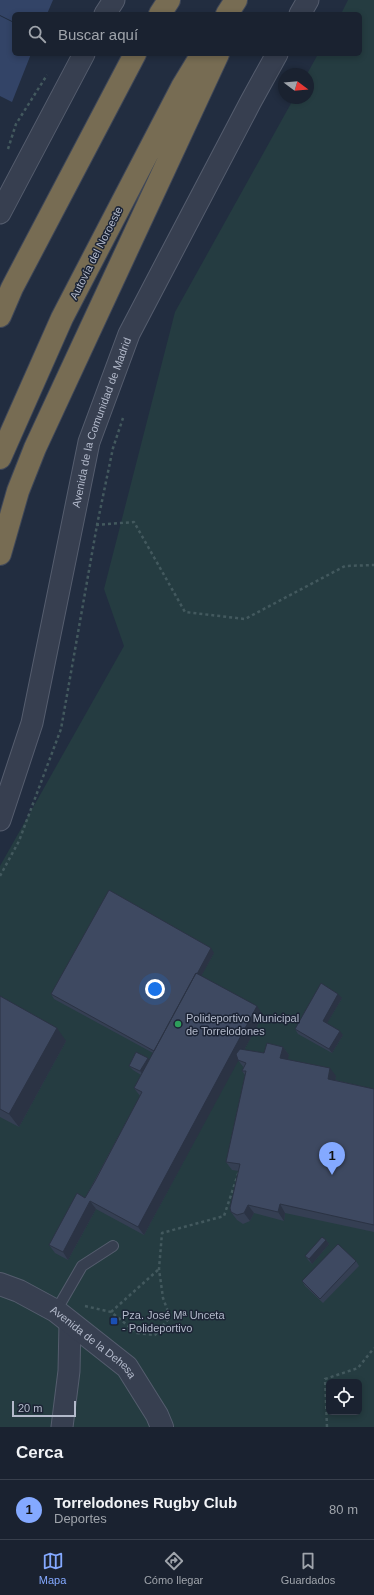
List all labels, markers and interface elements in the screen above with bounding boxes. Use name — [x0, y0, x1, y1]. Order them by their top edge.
search box — [12, 12, 362, 56]
icon: search — [26, 23, 48, 45]
text: Buscar aquí — [58, 26, 138, 43]
north arrow — [278, 68, 314, 104]
street label: Autovía del Noroeste — [67, 205, 125, 301]
street label: Avenida de la Comunidad de Madrid — [70, 336, 133, 509]
your location — [145, 979, 165, 999]
place label: Polideportivo Municipal de Torrelodones — [186, 1012, 299, 1037]
marker: Polideportivo Municipal de Torrelodones — [173, 1019, 183, 1029]
pin: 1 — [319, 1142, 345, 1175]
street label: Avenida de la Dehesa — [49, 1303, 139, 1381]
place label: Pza. José Mª Unceta - Polideportivo — [122, 1309, 225, 1334]
marker: Pza. José Mª Unceta - Polideportivo — [109, 1316, 119, 1326]
map controls — [326, 1379, 362, 1415]
button: locate — [326, 1379, 362, 1415]
scale bar — [12, 1399, 76, 1418]
text: 20 m — [18, 1402, 42, 1414]
text: Cerca — [16, 1443, 63, 1462]
text: Torrelodones Rugby Club — [54, 1494, 237, 1511]
text: 1 — [25, 1502, 33, 1517]
text: 80 m — [329, 1502, 358, 1517]
text: Deportes — [54, 1511, 107, 1526]
tab: Mapa — [39, 1550, 66, 1586]
tab: Cómo llegar — [144, 1550, 203, 1586]
tab: Guardados — [281, 1550, 335, 1586]

